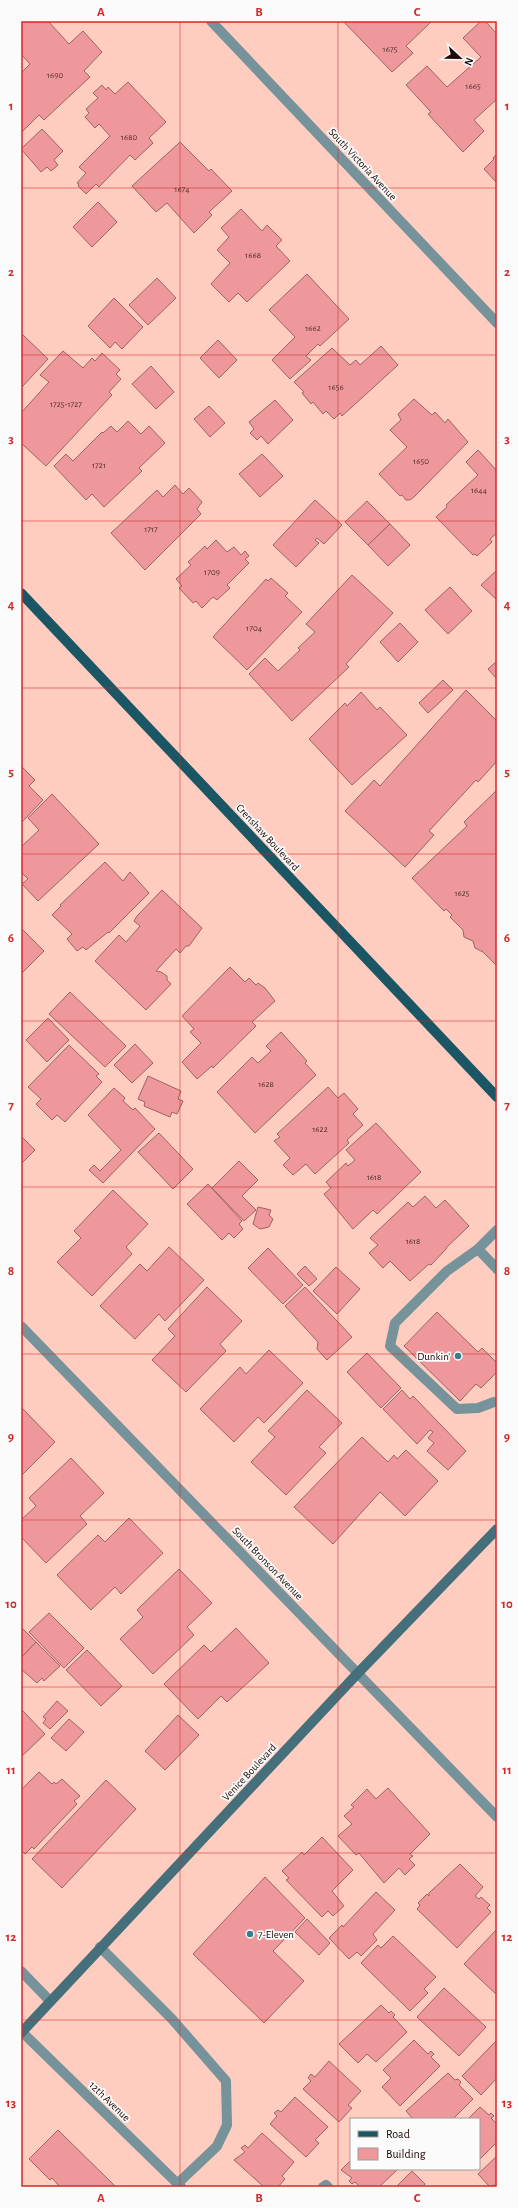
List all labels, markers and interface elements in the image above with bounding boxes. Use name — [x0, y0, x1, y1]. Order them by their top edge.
text: A — [97, 6, 105, 19]
text: B — [255, 6, 263, 19]
text: C — [414, 6, 421, 19]
north arrow — [440, 38, 480, 78]
house number: 1675 — [383, 45, 398, 54]
text: N — [462, 56, 475, 67]
house number: 1690 — [47, 71, 63, 80]
house number: 1665 — [465, 82, 481, 91]
text: 1 — [9, 100, 13, 113]
text: 1 — [505, 100, 509, 113]
street label: South Victoria Avenue — [327, 126, 399, 202]
house number: 1680 — [121, 133, 137, 142]
house number: 1674 — [174, 185, 190, 194]
house number: 1668 — [245, 251, 261, 260]
text: 2 — [8, 266, 14, 279]
text: 2 — [504, 266, 510, 279]
house number: 1662 — [305, 324, 321, 333]
house number: 1656 — [328, 383, 344, 392]
house number: 1725-1727 — [50, 400, 82, 409]
text: 3 — [8, 433, 14, 446]
text: 3 — [504, 433, 510, 446]
house number: 1650 — [413, 457, 429, 466]
house number: 1721 — [92, 461, 106, 470]
house number: 1644 — [471, 486, 488, 495]
house number: 1717 — [144, 525, 158, 534]
house number: 1709 — [204, 568, 220, 577]
text: 4 — [8, 599, 15, 612]
text: 4 — [504, 599, 511, 612]
house number: 1704 — [246, 624, 263, 633]
text: 5 — [8, 766, 14, 779]
text: 5 — [504, 766, 510, 779]
street label: Crenshaw Boulevard — [234, 802, 302, 873]
house number: 1625 — [454, 889, 470, 898]
text: 6 — [8, 932, 14, 945]
text: 6 — [504, 932, 510, 945]
house number: 1628 — [258, 1080, 274, 1089]
text: 7 — [8, 1099, 14, 1112]
text: 7 — [504, 1099, 510, 1112]
house number: 1622 — [312, 1125, 328, 1134]
house number: 1618 — [367, 1173, 381, 1182]
house number: 1618 — [406, 1237, 420, 1246]
text: 8 — [8, 1265, 14, 1278]
text: 8 — [504, 1265, 510, 1278]
place label: Dunkin' — [417, 1351, 450, 1362]
marker: Dunkin' — [453, 1351, 463, 1361]
text: 9 — [8, 1431, 14, 1444]
text: 9 — [504, 1431, 510, 1444]
street label: South Bronson Avenue — [230, 1525, 305, 1602]
text: 10 — [5, 1598, 17, 1611]
text: 10 — [501, 1598, 513, 1611]
street label: Venice Boulevard — [220, 1741, 279, 1803]
text: 11 — [6, 1764, 16, 1777]
text: 11 — [502, 1764, 512, 1777]
marker: 7-Eleven — [245, 1929, 255, 1939]
place label: 7-Eleven — [258, 1929, 294, 1940]
text: 12 — [6, 1931, 16, 1944]
text: 12 — [502, 1931, 512, 1944]
street label: 12th Avenue — [87, 2079, 132, 2123]
text: 13 — [6, 2097, 17, 2110]
text: 13 — [502, 2097, 513, 2110]
legend — [350, 2118, 480, 2170]
text: Road — [386, 2128, 410, 2140]
text: Building — [386, 2148, 426, 2160]
text: A — [97, 2192, 105, 2205]
text: B — [255, 2192, 263, 2205]
text: C — [414, 2192, 421, 2205]

